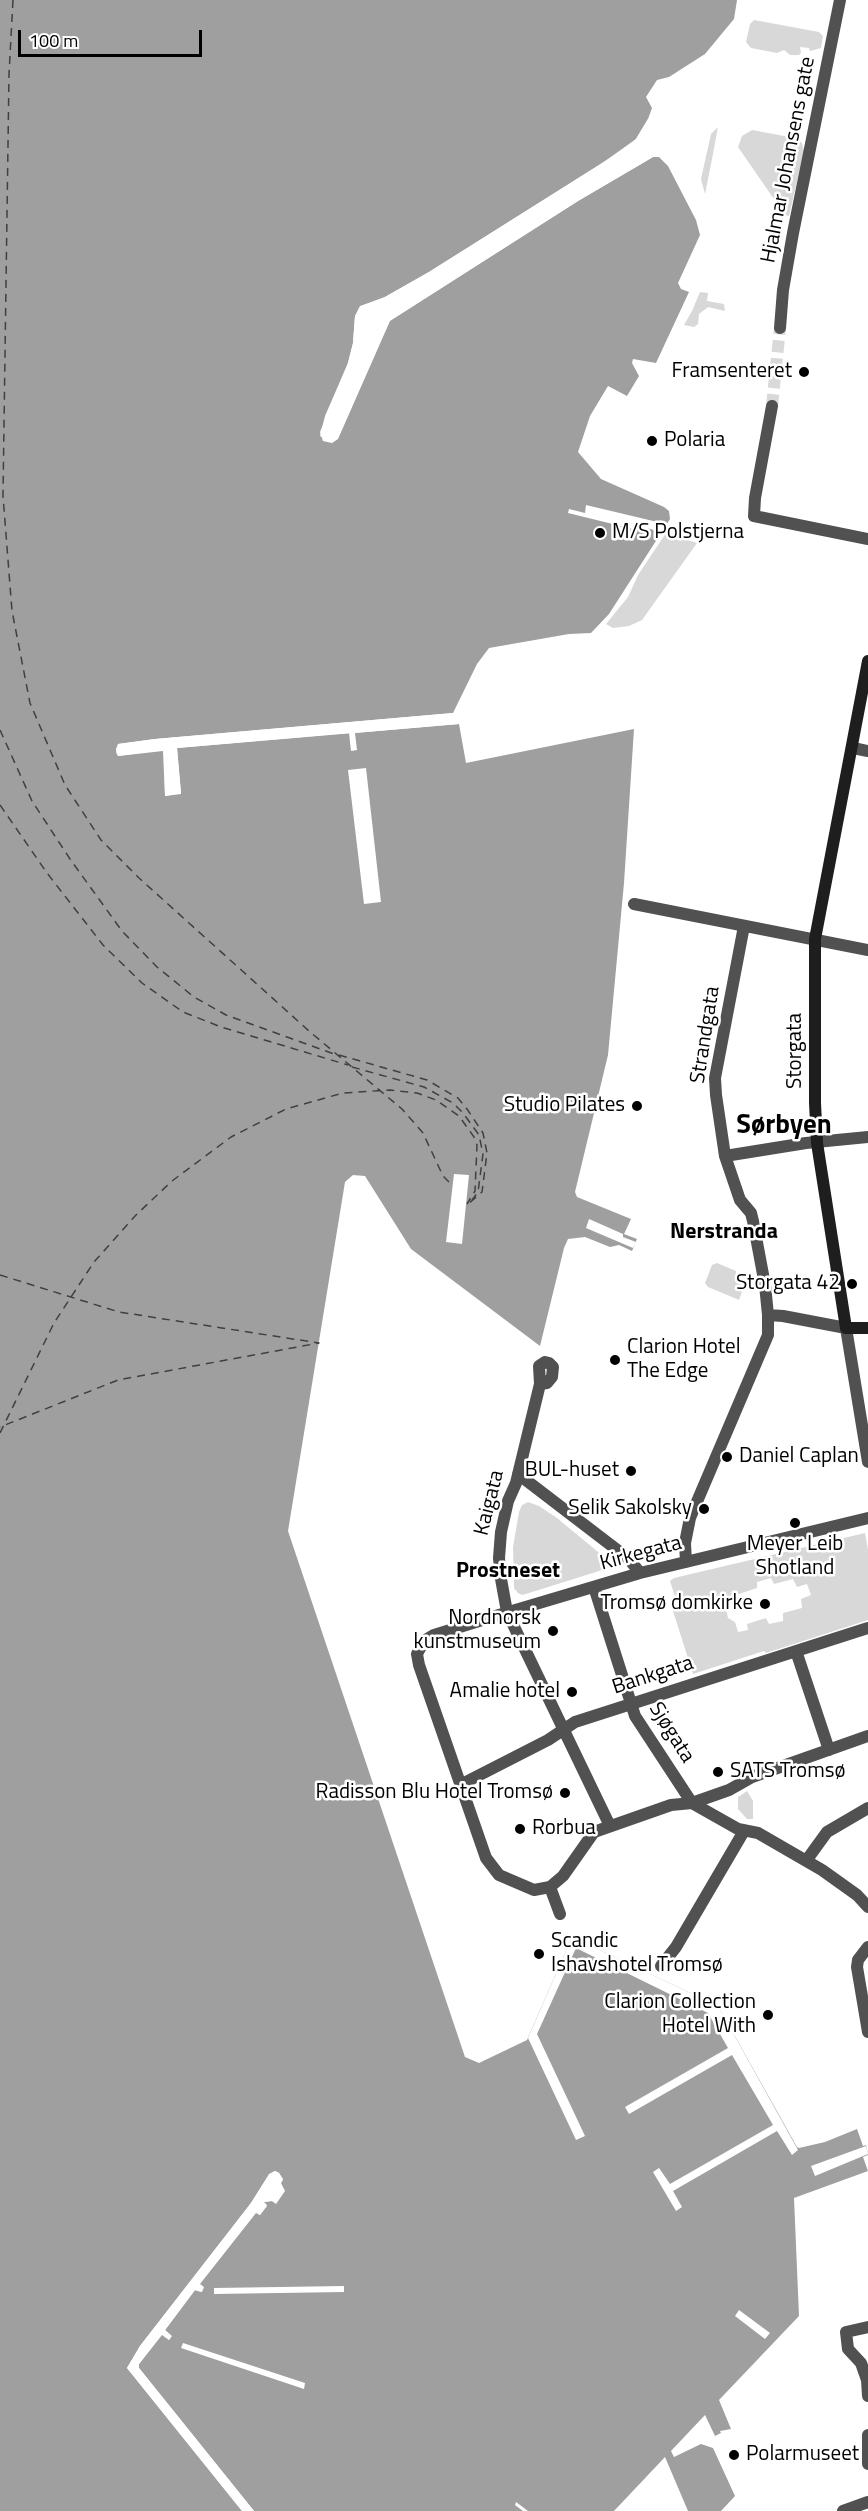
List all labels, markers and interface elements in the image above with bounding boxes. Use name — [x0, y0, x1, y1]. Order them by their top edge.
scale bar — [21, 18, 206, 56]
text: 100 m — [29, 27, 78, 54]
street label: Hjalmar Johansens gate — [757, 55, 821, 265]
place label: Framsenteret — [672, 359, 792, 385]
marker: Framsenteret — [797, 365, 811, 379]
place label: Polaria — [664, 428, 725, 454]
marker: Polaria — [645, 434, 659, 448]
place label: M/S Polstjerna — [612, 520, 744, 546]
marker: M/S Polstjerna — [593, 526, 607, 540]
street label: Strandgata — [686, 985, 726, 1085]
street label: Storgata — [783, 1013, 809, 1089]
place label: Studio Pilates — [504, 1093, 625, 1119]
marker: Studio Pilates — [630, 1099, 644, 1113]
district label: Sørbyen — [736, 1110, 832, 1142]
district label: Nerstranda — [670, 1220, 778, 1246]
place label: Storgata 42 — [736, 1271, 840, 1297]
marker: Storgata 42 — [845, 1277, 859, 1291]
place label: Clarion Hotel The Edge — [627, 1335, 741, 1385]
marker: Clarion Hotel The Edge — [608, 1353, 622, 1367]
place label: Daniel Caplan — [739, 1444, 859, 1470]
marker: Daniel Caplan — [720, 1450, 734, 1464]
place label: BUL-huset — [525, 1458, 619, 1484]
marker: BUL-huset — [624, 1464, 638, 1478]
street label: Kaigata — [470, 1468, 510, 1538]
place label: Selik Sakolsky — [568, 1496, 692, 1522]
marker: Selik Sakolsky — [697, 1502, 711, 1516]
marker: Meyer Leib Shotland — [788, 1516, 802, 1530]
street label: Kirkegata — [597, 1531, 685, 1577]
place label: Meyer Leib Shotland — [747, 1532, 843, 1582]
district label: Prostneset — [456, 1559, 560, 1585]
place label: Tromsø domkirke — [601, 1591, 753, 1617]
marker: Tromsø domkirke — [758, 1597, 772, 1611]
place label: Nordnorsk kunstmuseum — [414, 1606, 541, 1656]
marker: Nordnorsk kunstmuseum — [546, 1624, 560, 1638]
street label: Bankgata — [609, 1651, 697, 1701]
place label: Amalie hotel — [450, 1679, 560, 1705]
marker: Amalie hotel — [565, 1685, 579, 1699]
street label: Sjøgata — [643, 1698, 699, 1768]
place label: SATS Tromsø — [730, 1759, 846, 1785]
marker: SATS Tromsø — [711, 1765, 725, 1779]
place label: Radisson Blu Hotel Tromsø — [315, 1780, 553, 1806]
marker: Radisson Blu Hotel Tromsø — [558, 1786, 572, 1800]
place label: Rorbua — [532, 1816, 596, 1842]
marker: Rorbua — [513, 1822, 527, 1836]
place label: Scandic Ishavshotel Tromsø — [551, 1929, 723, 1979]
marker: Scandic Ishavshotel Tromsø — [532, 1947, 546, 1961]
place label: Clarion Collection Hotel With — [604, 1990, 756, 2040]
marker: Clarion Collection Hotel With — [761, 2008, 775, 2022]
place label: Polarmuseet — [746, 2442, 859, 2468]
marker: Polarmuseet — [727, 2448, 741, 2462]

